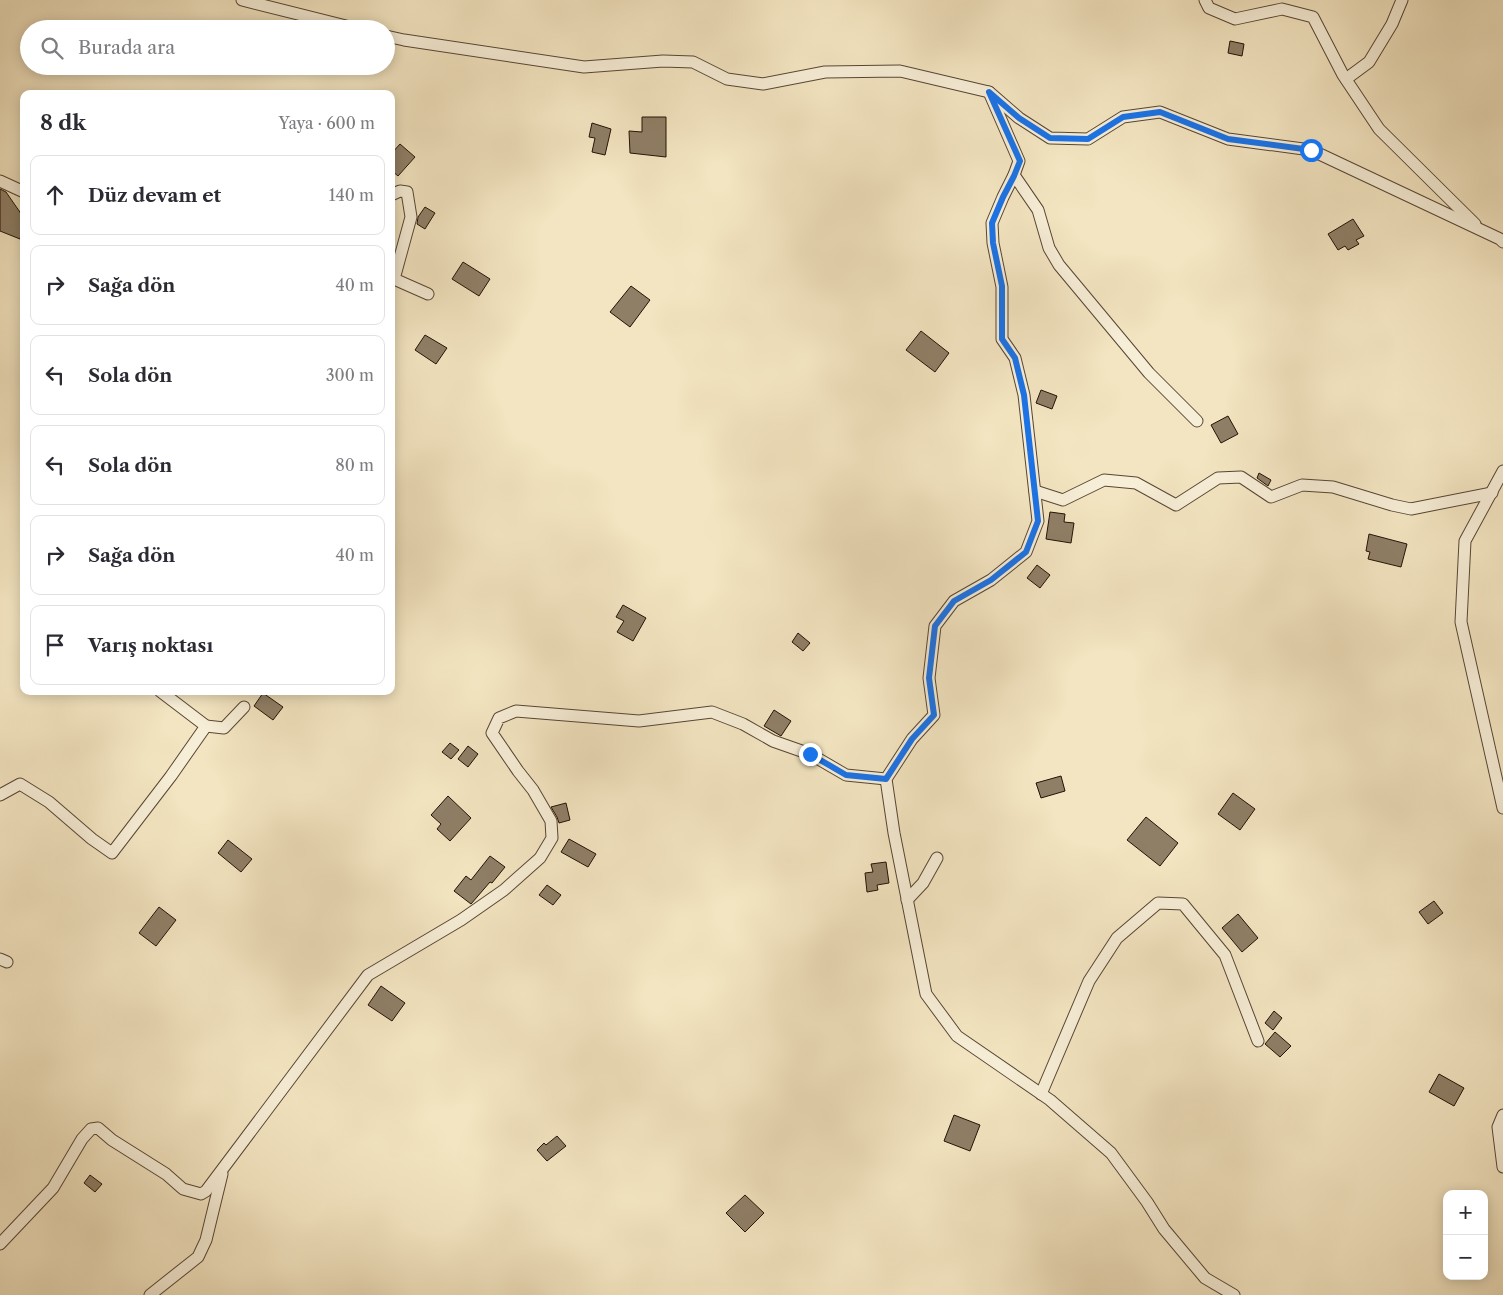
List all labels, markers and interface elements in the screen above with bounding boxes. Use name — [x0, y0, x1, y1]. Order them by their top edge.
search box — [20, 20, 395, 75]
icon: search — [38, 34, 66, 62]
text: Burada ara — [78, 36, 175, 59]
text: 8 dk — [40, 110, 86, 135]
text: Yaya · 600 m — [279, 113, 375, 133]
route start — [1300, 139, 1323, 162]
icon: ahead — [41, 181, 69, 209]
text: Düz devam et — [88, 184, 221, 207]
text: 140 m — [329, 185, 374, 205]
icon: right — [41, 271, 69, 299]
text: Sağa dön — [88, 274, 175, 297]
text: 40 m — [335, 275, 374, 295]
icon: left — [41, 361, 69, 389]
text: Sola dön — [88, 364, 172, 387]
text: 300 m — [326, 365, 374, 385]
icon: left — [41, 451, 69, 479]
text: Sola dön — [88, 454, 172, 477]
text: 80 m — [335, 455, 374, 475]
icon: right — [41, 541, 69, 569]
text: Sağa dön — [88, 544, 175, 567]
text: 40 m — [335, 545, 374, 565]
icon: arrive — [41, 631, 69, 659]
text: Varış noktası — [88, 634, 213, 657]
route end — [799, 743, 822, 766]
map controls — [1443, 1190, 1488, 1280]
button: + — [1443, 1190, 1488, 1235]
button: − — [1443, 1235, 1488, 1280]

